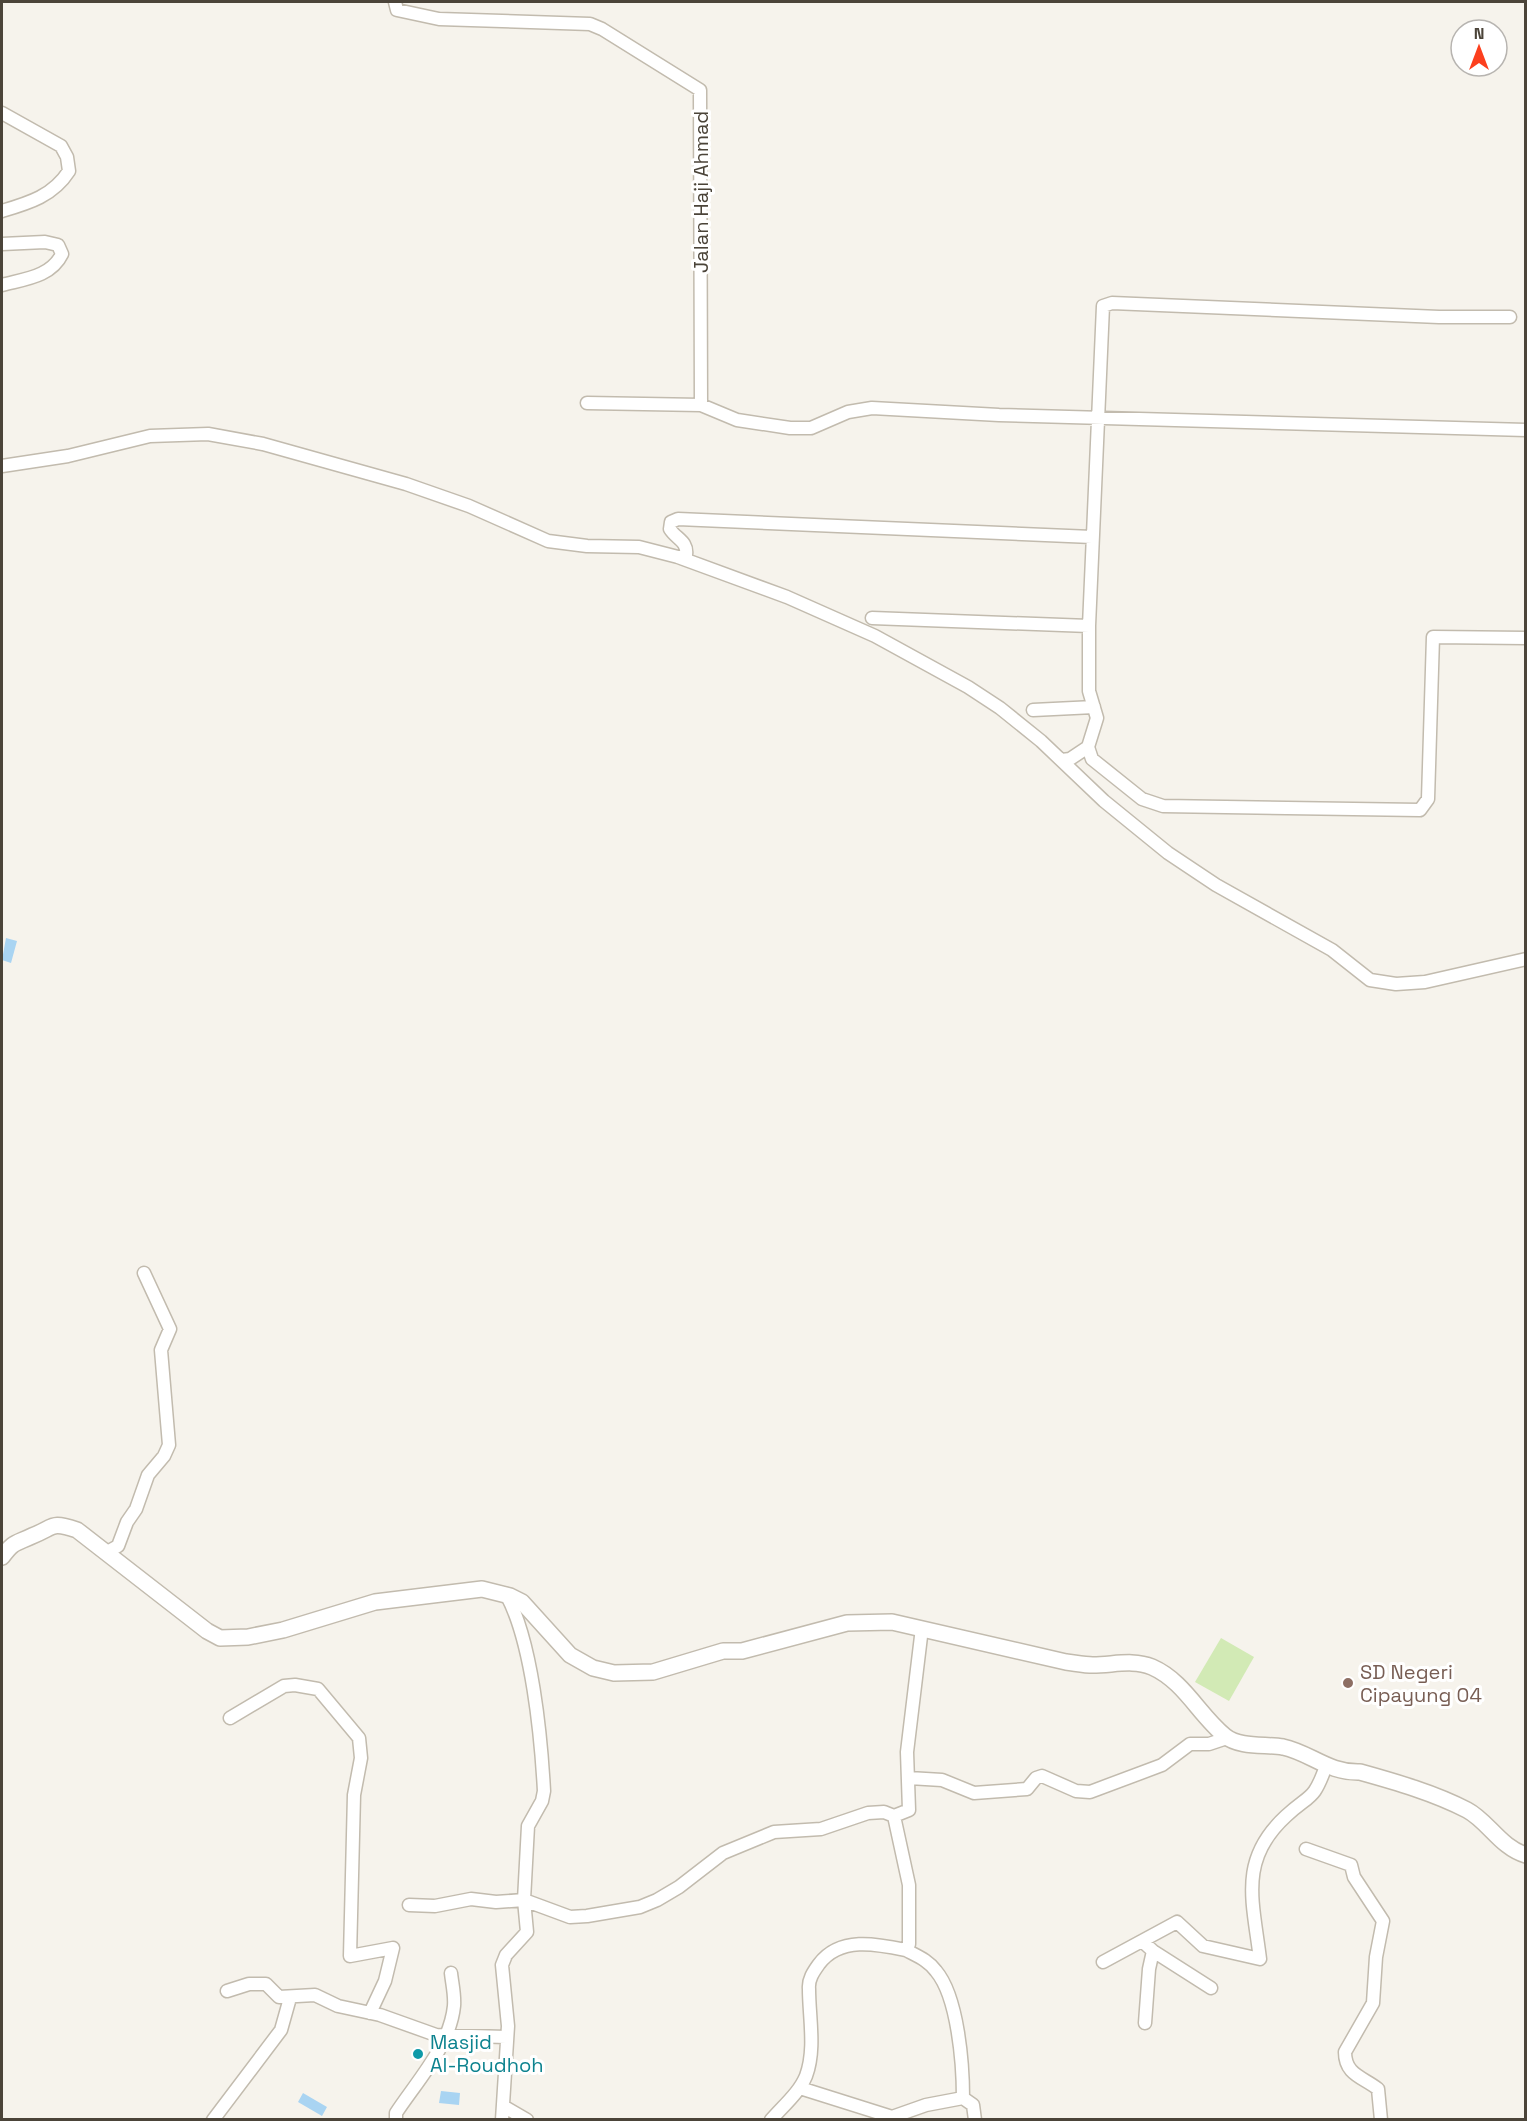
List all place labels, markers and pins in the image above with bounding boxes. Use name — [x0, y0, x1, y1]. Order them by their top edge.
place label: SD Negeri Cipayung 04 — [1360, 1659, 1482, 1708]
marker: SD Negeri Cipayung 04 — [1341, 1676, 1355, 1690]
place label: Masjid Al-Roudhoh — [430, 2029, 544, 2078]
marker: Masjid Al-Roudhoh — [411, 2047, 425, 2061]

